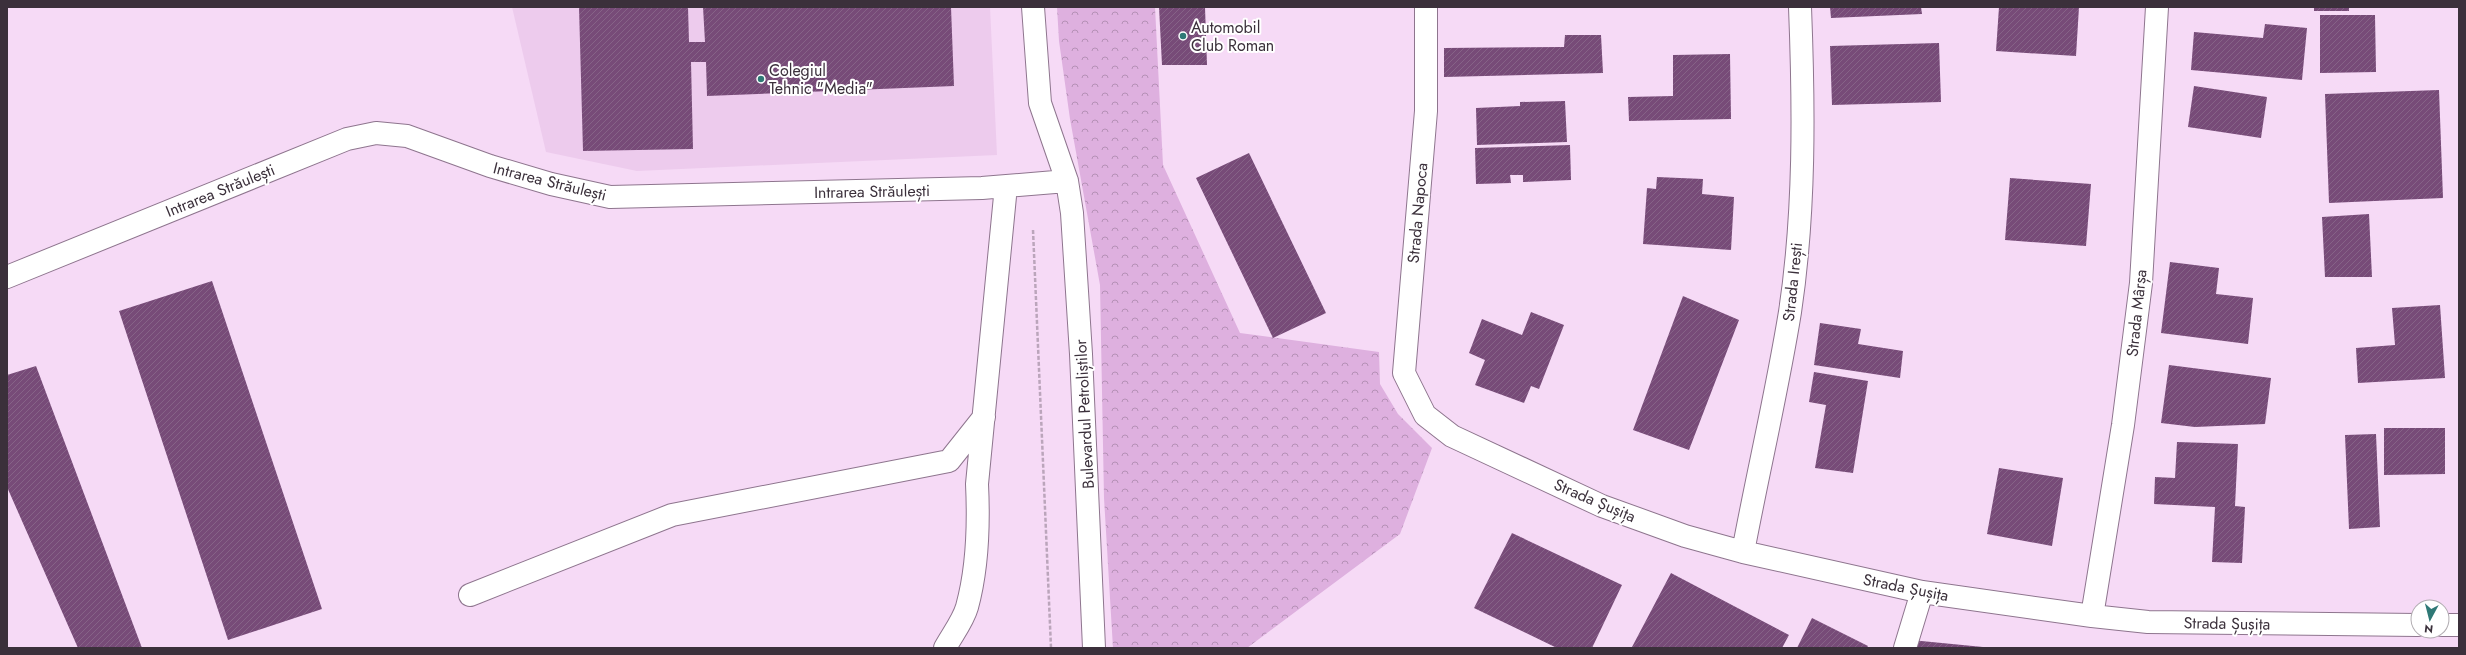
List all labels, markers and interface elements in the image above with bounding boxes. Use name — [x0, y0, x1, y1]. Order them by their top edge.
place label: Automobil Club Roman — [1191, 16, 1274, 57]
marker: Automobil Club Roman — [1178, 31, 1188, 41]
place label: Colegiul Tehnic "Media" — [769, 59, 873, 100]
marker: Colegiul Tehnic "Media" — [756, 74, 766, 84]
street label: Intrarea Străulești — [491, 156, 609, 207]
street label: Intrarea Străulești — [162, 158, 278, 223]
street label: Strada Napoca — [1402, 162, 1433, 264]
street label: Intrarea Străulești — [814, 179, 930, 204]
street label: Strada Irești — [1777, 241, 1808, 323]
street label: Strada Mârșa — [2120, 268, 2153, 358]
street label: Bulevardul Petroliștilor — [1069, 338, 1100, 489]
street label: Strada Șușița — [1550, 473, 1639, 528]
street label: Strada Șușița — [1861, 568, 1951, 607]
north arrow — [2410, 599, 2450, 639]
street label: Strada Șușița — [2183, 611, 2271, 636]
text: N — [2423, 620, 2434, 637]

